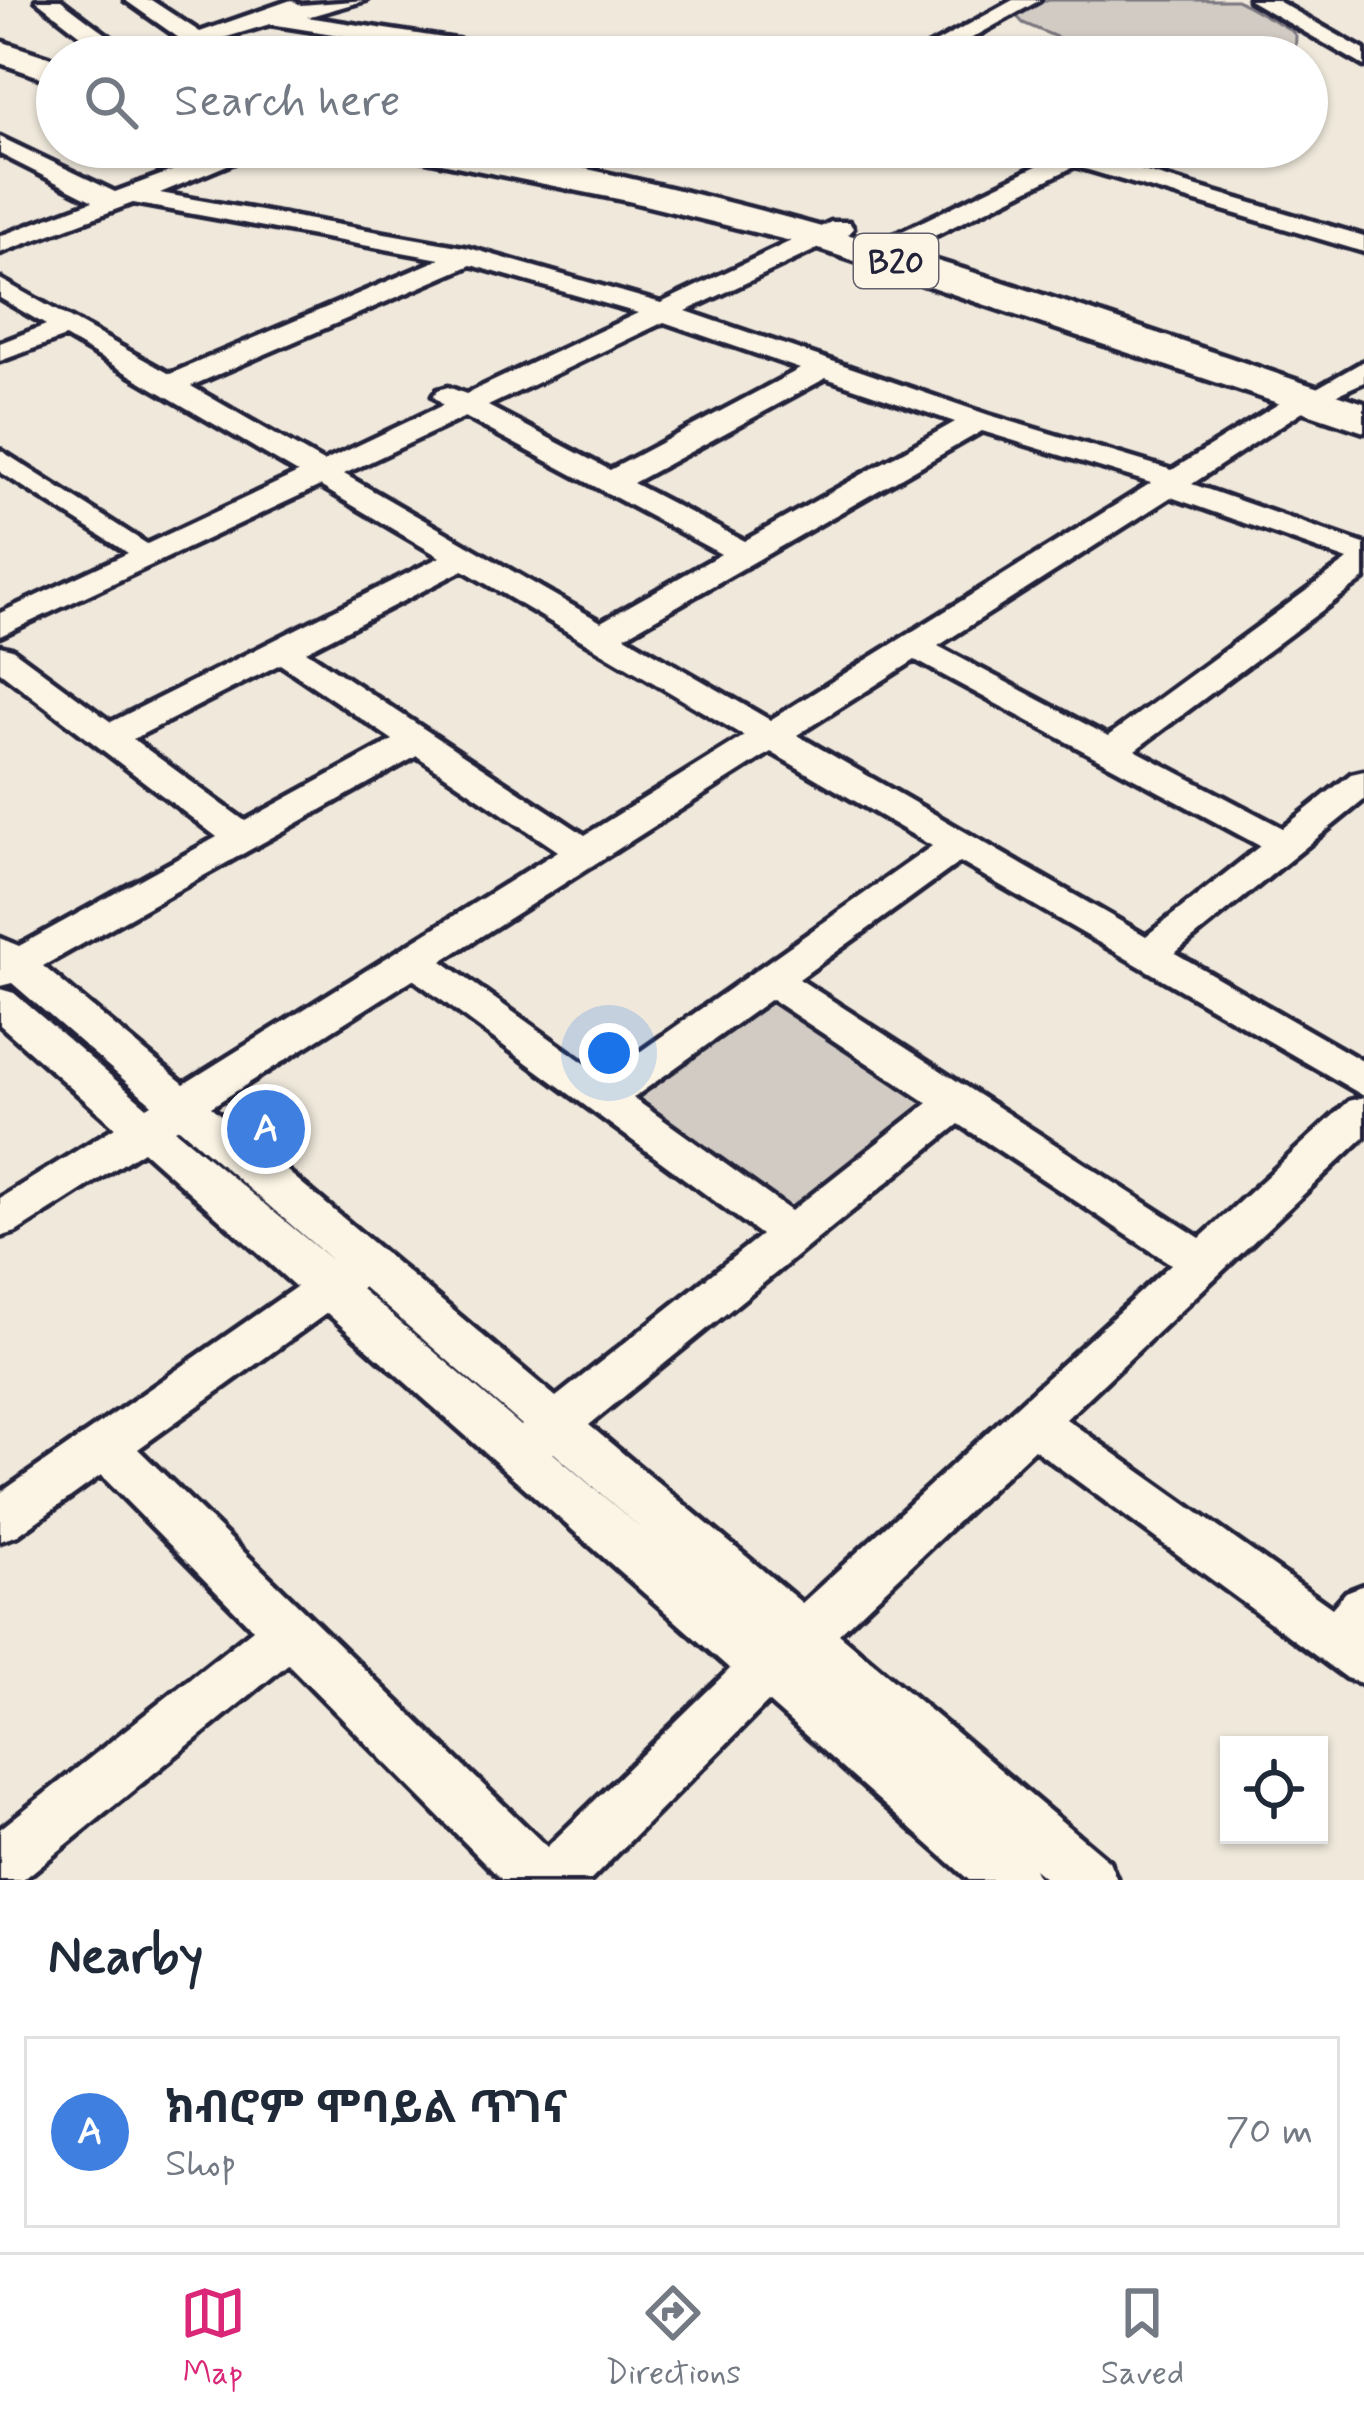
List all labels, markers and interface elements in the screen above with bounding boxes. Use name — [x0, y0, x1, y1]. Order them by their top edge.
search box — [36, 36, 1328, 168]
icon: search — [78, 69, 144, 135]
text: Search here — [174, 73, 401, 132]
road number: B20 — [854, 234, 938, 288]
your location — [579, 1023, 639, 1083]
pin: A — [227, 1084, 305, 1174]
map controls — [1220, 1736, 1328, 1844]
button: locate — [1220, 1736, 1328, 1844]
text: Nearby — [48, 1925, 203, 1991]
text: ክብሮም ሞባይል ጥገና — [165, 2080, 567, 2139]
text: A — [77, 2107, 103, 2158]
text: 70 m — [1225, 2107, 1313, 2158]
text: Shop — [165, 2139, 237, 2190]
tab: Map — [180, 2280, 246, 2396]
tab: Directions — [605, 2280, 741, 2396]
tab: Saved — [1101, 2280, 1184, 2396]

